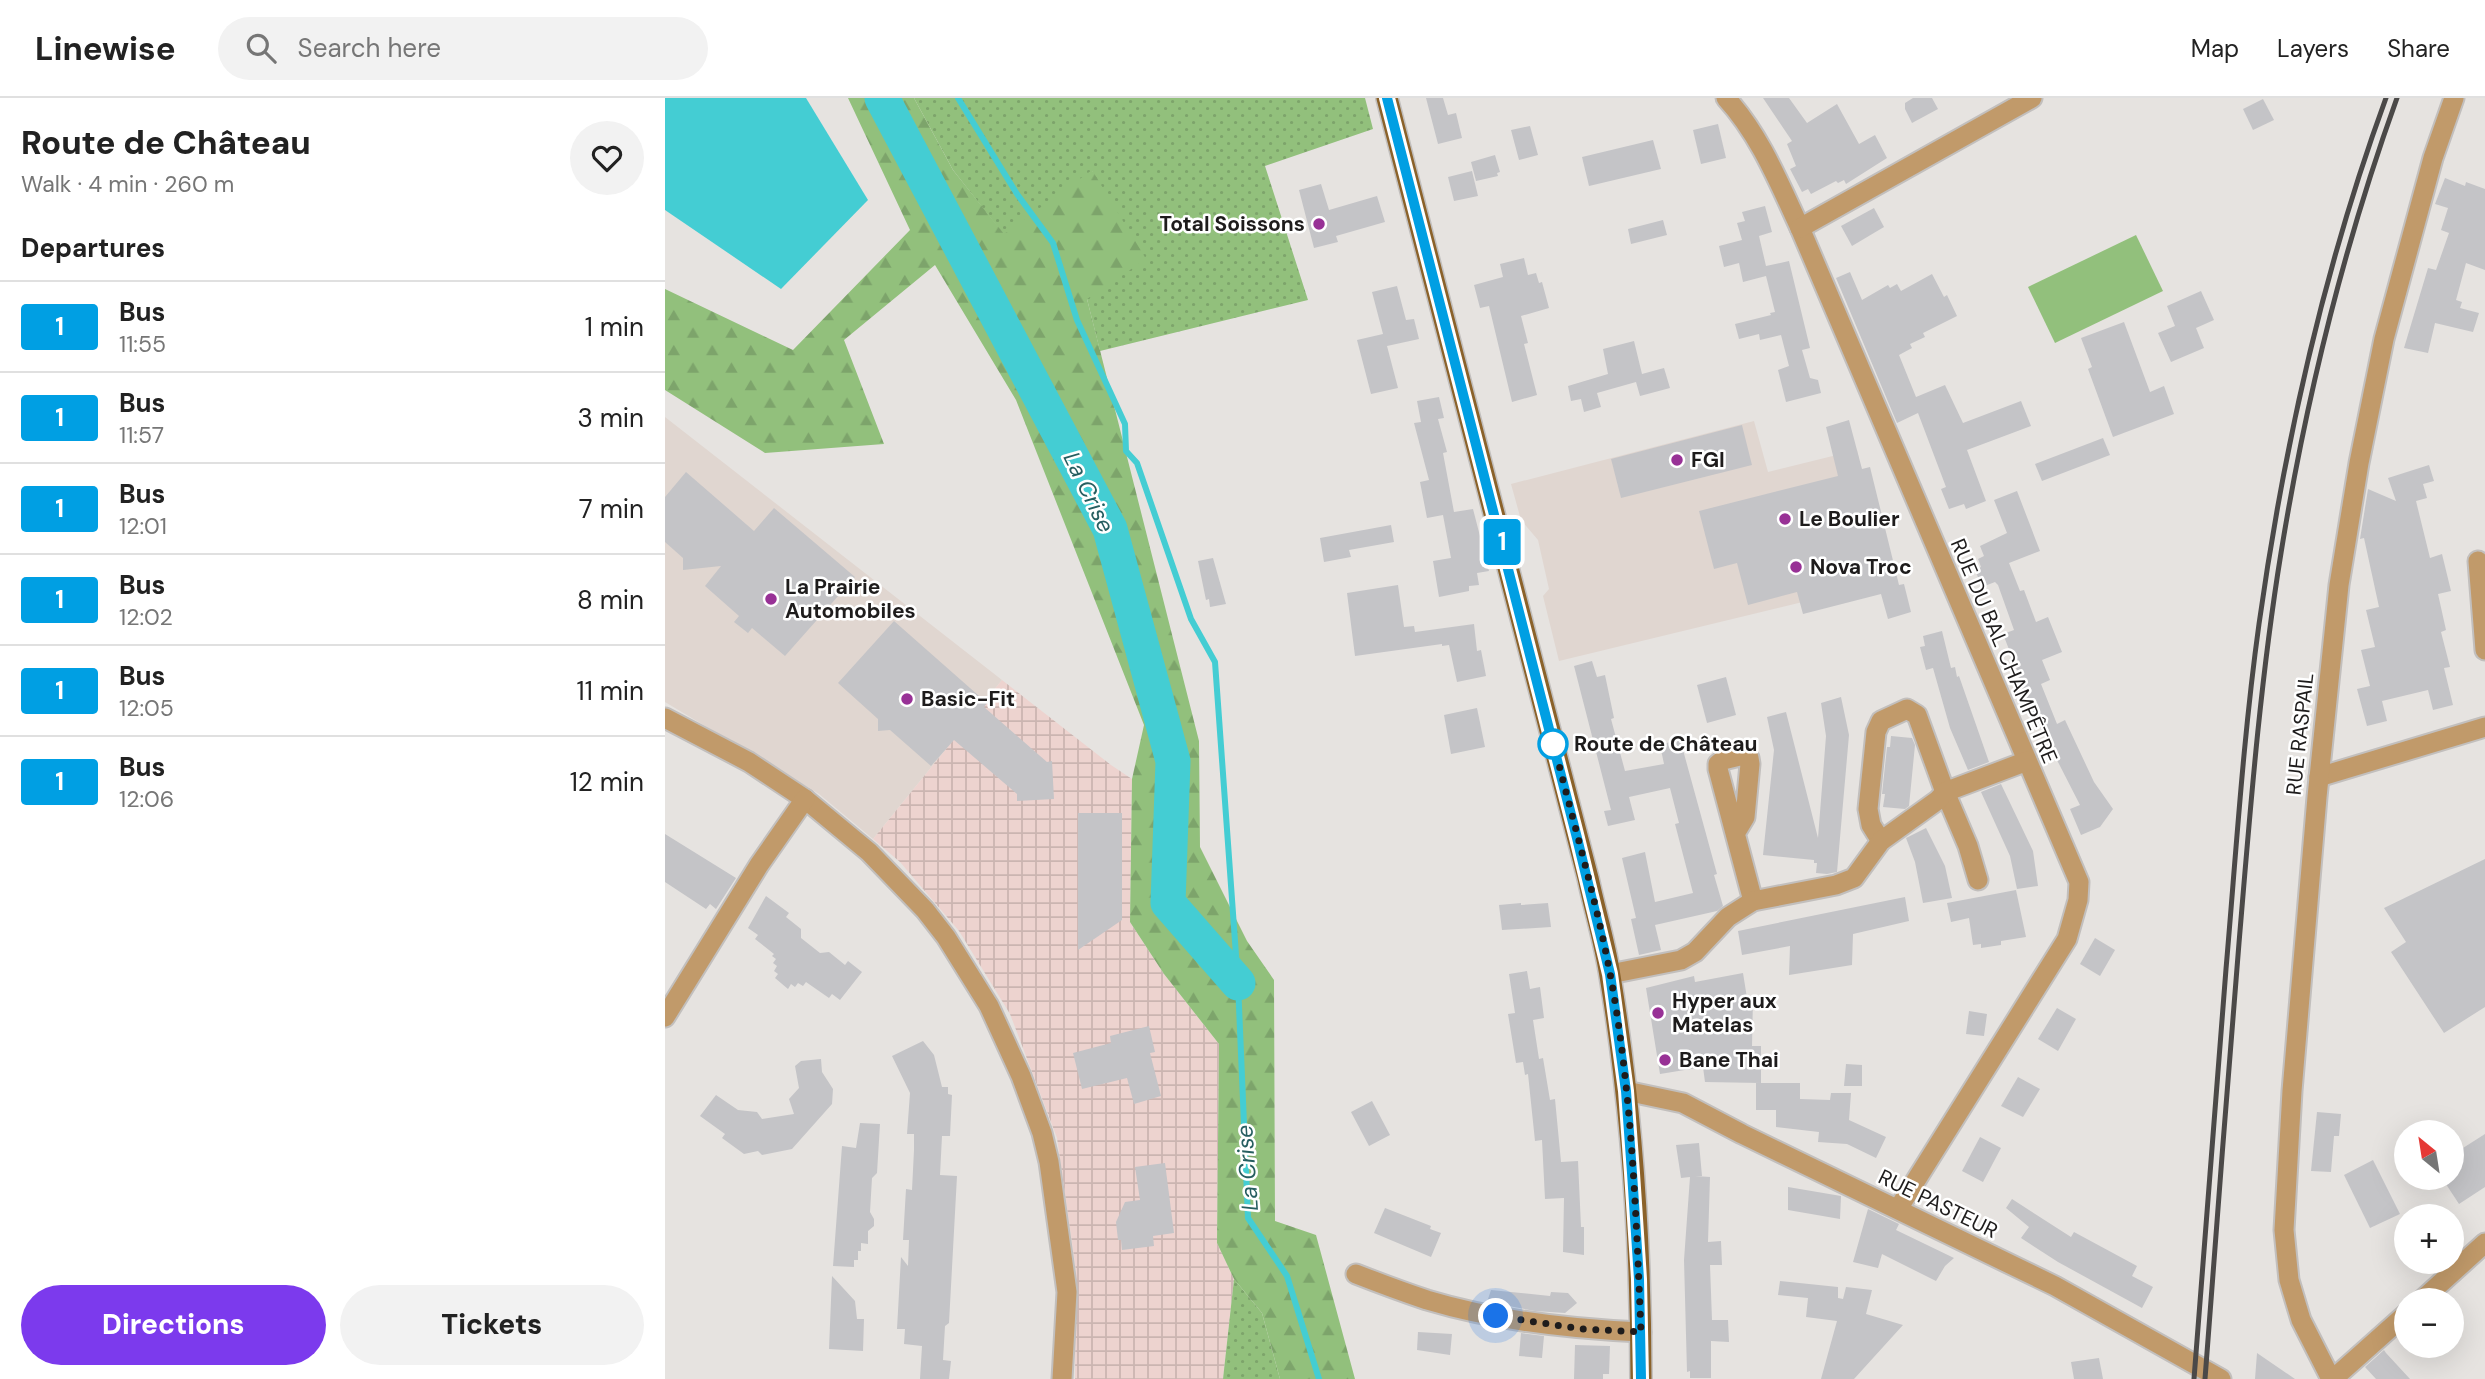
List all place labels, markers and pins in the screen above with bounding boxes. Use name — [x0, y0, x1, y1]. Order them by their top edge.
place label: Total Soissons — [1159, 210, 1305, 238]
marker: Total Soissons — [1311, 216, 1327, 232]
place label: FGI — [1691, 446, 1725, 474]
marker: FGI — [1669, 452, 1685, 468]
place label: Le Boulier — [1799, 505, 1900, 533]
marker: Le Boulier — [1777, 511, 1793, 527]
place label: Nova Troc — [1810, 553, 1912, 581]
marker: Nova Troc — [1788, 559, 1804, 575]
place label: La Prairie Automobiles — [785, 573, 916, 625]
marker: La Prairie Automobiles — [763, 591, 779, 607]
place label: Basic-Fit — [921, 685, 1015, 713]
marker: Basic-Fit — [899, 691, 915, 707]
marker: Route de Château — [1538, 729, 1568, 759]
place label: Route de Château — [1574, 730, 1757, 758]
place label: Hyper aux Matelas — [1672, 987, 1777, 1039]
marker: Hyper aux Matelas — [1650, 1005, 1666, 1021]
place label: Bane Thai — [1679, 1046, 1779, 1074]
marker: Bane Thai — [1657, 1052, 1673, 1068]

